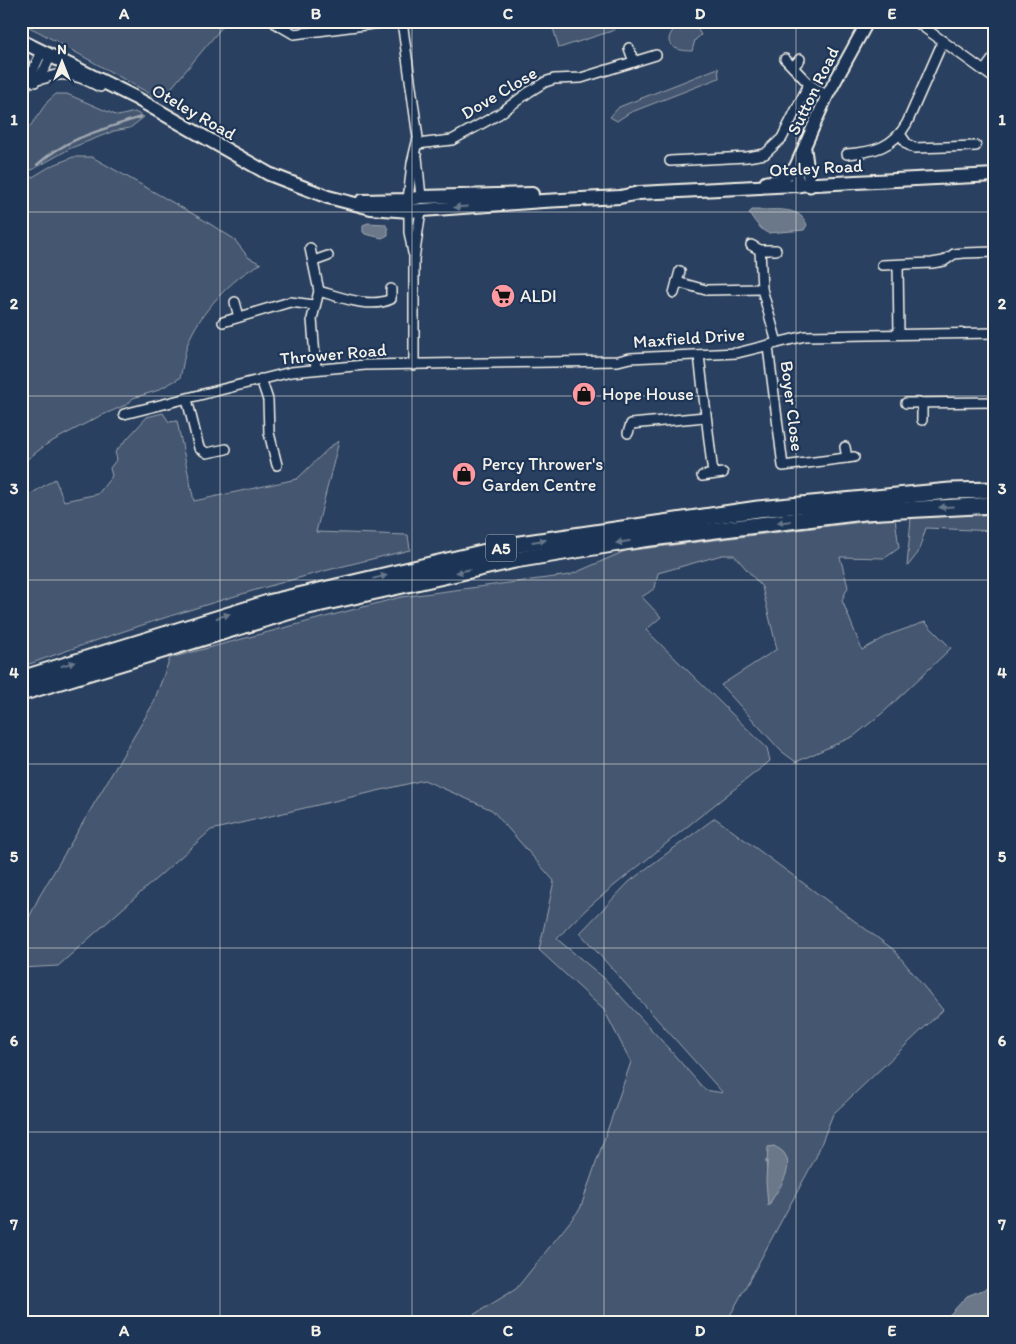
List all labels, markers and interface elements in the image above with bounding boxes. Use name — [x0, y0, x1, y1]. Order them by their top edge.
text: A — [118, 4, 130, 23]
text: B — [311, 4, 322, 23]
text: C — [503, 4, 514, 23]
text: D — [695, 4, 706, 23]
text: E — [888, 4, 897, 23]
north arrow — [38, 38, 88, 88]
text: N — [57, 41, 67, 58]
street label: Sutton Road — [782, 43, 844, 139]
street label: Dove Close — [457, 62, 541, 124]
street label: Oteley Road — [148, 79, 240, 145]
text: 1 — [10, 110, 18, 129]
text: 1 — [998, 110, 1006, 129]
street label: Oteley Road — [769, 155, 864, 181]
one-way arrow — [452, 204, 468, 212]
supermarket icon: ALDI — [490, 283, 516, 309]
place label: ALDI — [520, 285, 557, 307]
text: 2 — [10, 294, 19, 313]
text: 2 — [998, 294, 1007, 313]
street label: Maxfield Drive — [632, 323, 746, 353]
street label: Thrower Road — [279, 338, 388, 370]
street label: Boyer Close — [776, 359, 808, 453]
shop icon: Hope House — [571, 381, 597, 407]
place label: Hope House — [602, 383, 694, 405]
place label: Percy Thrower's Garden Centre — [482, 453, 603, 496]
shop icon: Percy Thrower's Garden Centre — [451, 461, 477, 487]
text: 3 — [10, 479, 19, 498]
text: 3 — [998, 479, 1007, 498]
one-way arrow — [938, 504, 954, 512]
one-way arrow — [776, 518, 792, 526]
road number: A5 — [486, 534, 516, 562]
one-way arrow — [531, 537, 547, 545]
one-way arrow — [615, 539, 631, 547]
one-way arrow — [456, 567, 471, 575]
one-way arrow — [373, 573, 388, 581]
one-way arrow — [216, 612, 231, 620]
one-way arrow — [60, 660, 75, 668]
text: 4 — [9, 663, 19, 682]
text: 4 — [997, 663, 1007, 682]
text: 5 — [10, 847, 19, 866]
text: 5 — [998, 847, 1007, 866]
text: 6 — [10, 1031, 19, 1050]
text: 6 — [998, 1031, 1007, 1050]
text: 7 — [9, 1215, 18, 1234]
text: 7 — [997, 1215, 1006, 1234]
text: A — [118, 1321, 130, 1340]
text: B — [311, 1321, 322, 1340]
text: C — [503, 1321, 514, 1340]
text: D — [695, 1321, 706, 1340]
text: E — [888, 1321, 897, 1340]

